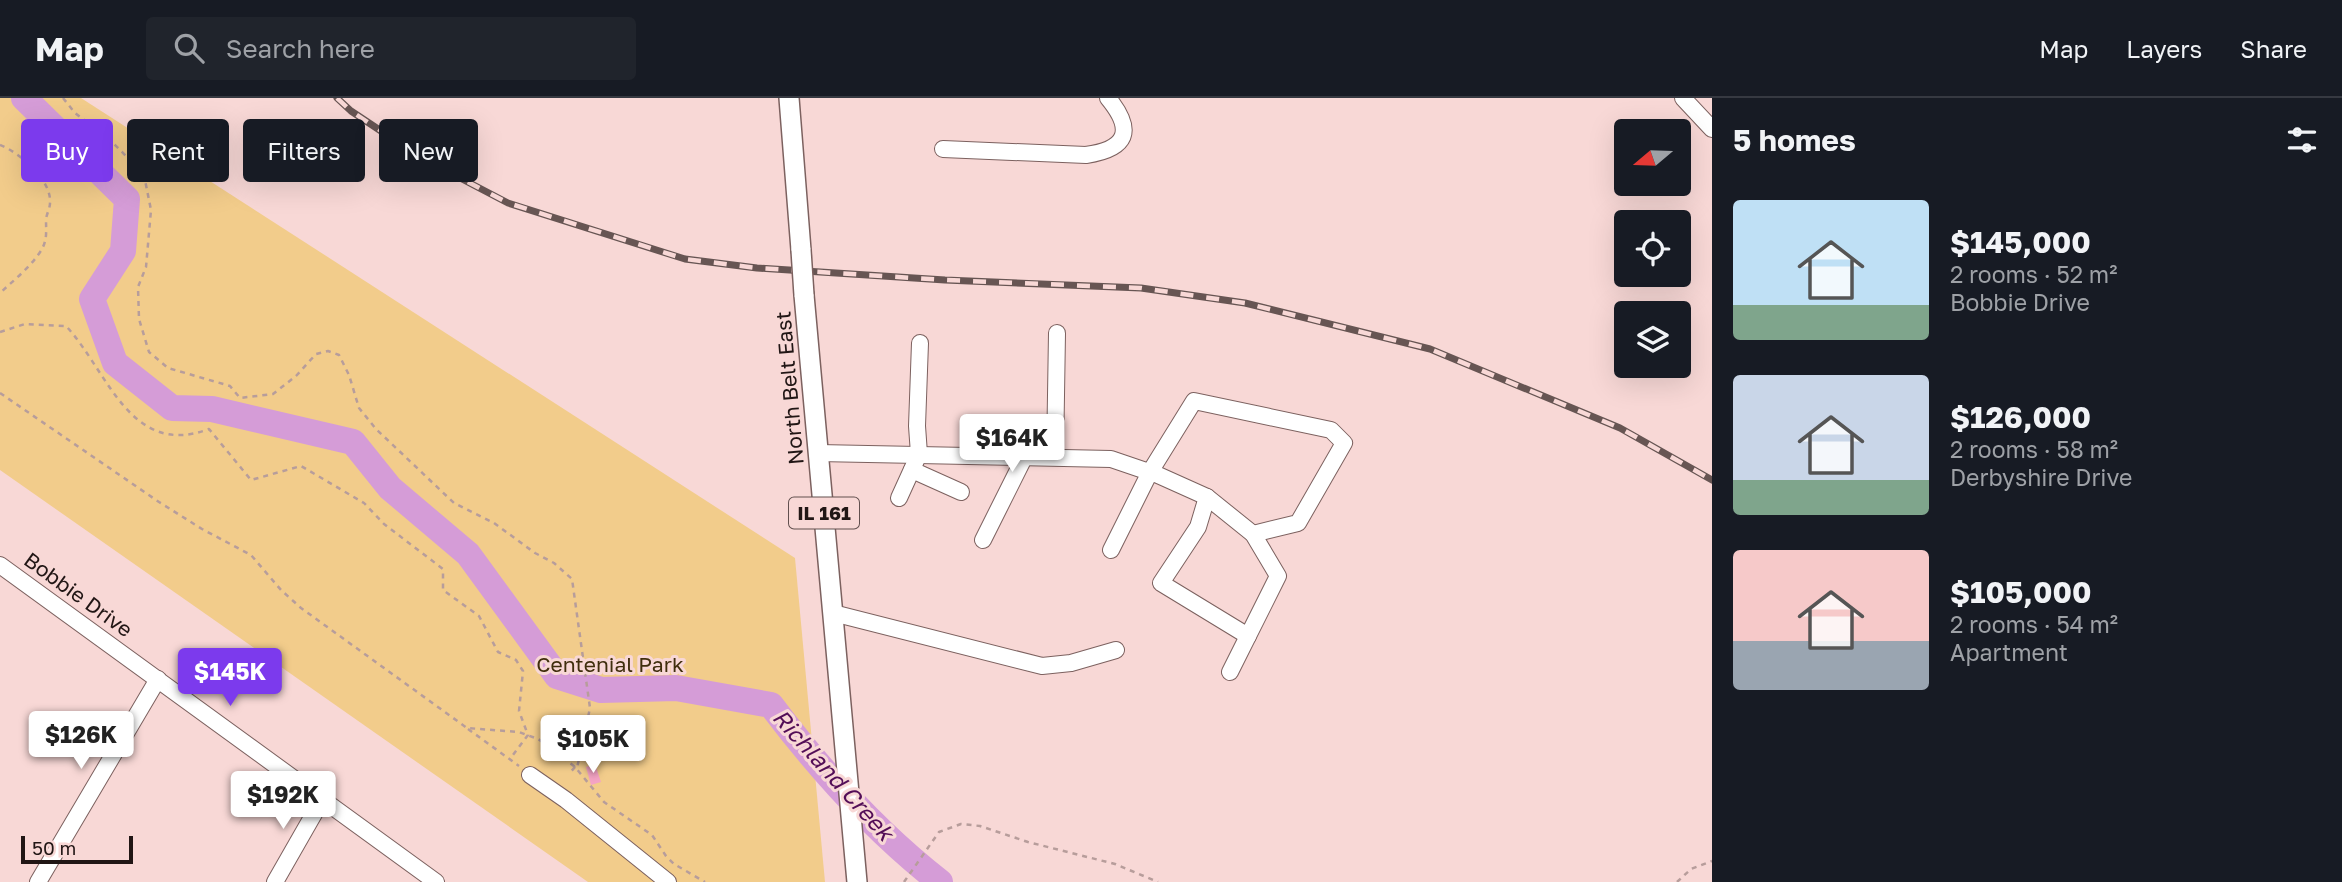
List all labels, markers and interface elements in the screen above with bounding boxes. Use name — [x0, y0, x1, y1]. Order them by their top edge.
search box — [146, 17, 636, 80]
text: Map — [35, 29, 104, 68]
icon: search — [170, 29, 208, 67]
text: Search here — [226, 33, 375, 64]
text: Map — [2039, 34, 2088, 63]
text: Layers — [2126, 34, 2202, 63]
text: Share — [2240, 34, 2307, 63]
chip: Buy — [21, 119, 113, 182]
chip: Rent — [127, 119, 229, 182]
chip: Filters — [243, 119, 365, 182]
chip: New — [379, 119, 478, 182]
north arrow — [1614, 119, 1690, 196]
map controls — [1614, 119, 1691, 378]
icon: filters — [2283, 121, 2321, 159]
text: 5 homes — [1733, 122, 1856, 158]
button: locate — [1614, 210, 1691, 287]
text: $145,000 — [1950, 224, 2091, 260]
icon: home — [1789, 228, 1873, 312]
text: 2 rooms · 52 m² — [1950, 260, 2117, 288]
text: Bobbie Drive — [1950, 288, 2090, 316]
button: layers — [1614, 301, 1691, 378]
street label: North Belt East — [769, 310, 809, 466]
text: $126,000 — [1950, 399, 2091, 435]
icon: home — [1789, 403, 1873, 487]
pin: $164K — [963, 414, 1061, 474]
text: $164K — [976, 423, 1048, 451]
text: 2 rooms · 58 m² — [1950, 435, 2118, 463]
text: Derbyshire Drive — [1950, 463, 2132, 491]
road number: IL 161 — [789, 498, 859, 528]
street label: Bobbie Drive — [19, 546, 138, 642]
text: $105,000 — [1950, 574, 2091, 610]
icon: home — [1789, 578, 1873, 662]
text: 2 rooms · 54 m² — [1950, 610, 2118, 638]
text: Apartment — [1950, 638, 2068, 666]
pin: $145K — [181, 648, 279, 708]
park label: Centenial Park — [536, 651, 684, 677]
text: $145K — [194, 657, 266, 685]
water label: Richland Creek — [767, 703, 901, 847]
pin: $126K — [32, 712, 130, 771]
pin: $105K — [544, 716, 642, 775]
text: $126K — [45, 720, 117, 748]
text: $105K — [557, 724, 629, 752]
pin: $192K — [234, 772, 332, 831]
text: $192K — [247, 780, 319, 808]
scale bar — [21, 833, 133, 865]
text: 50 m — [32, 836, 76, 859]

